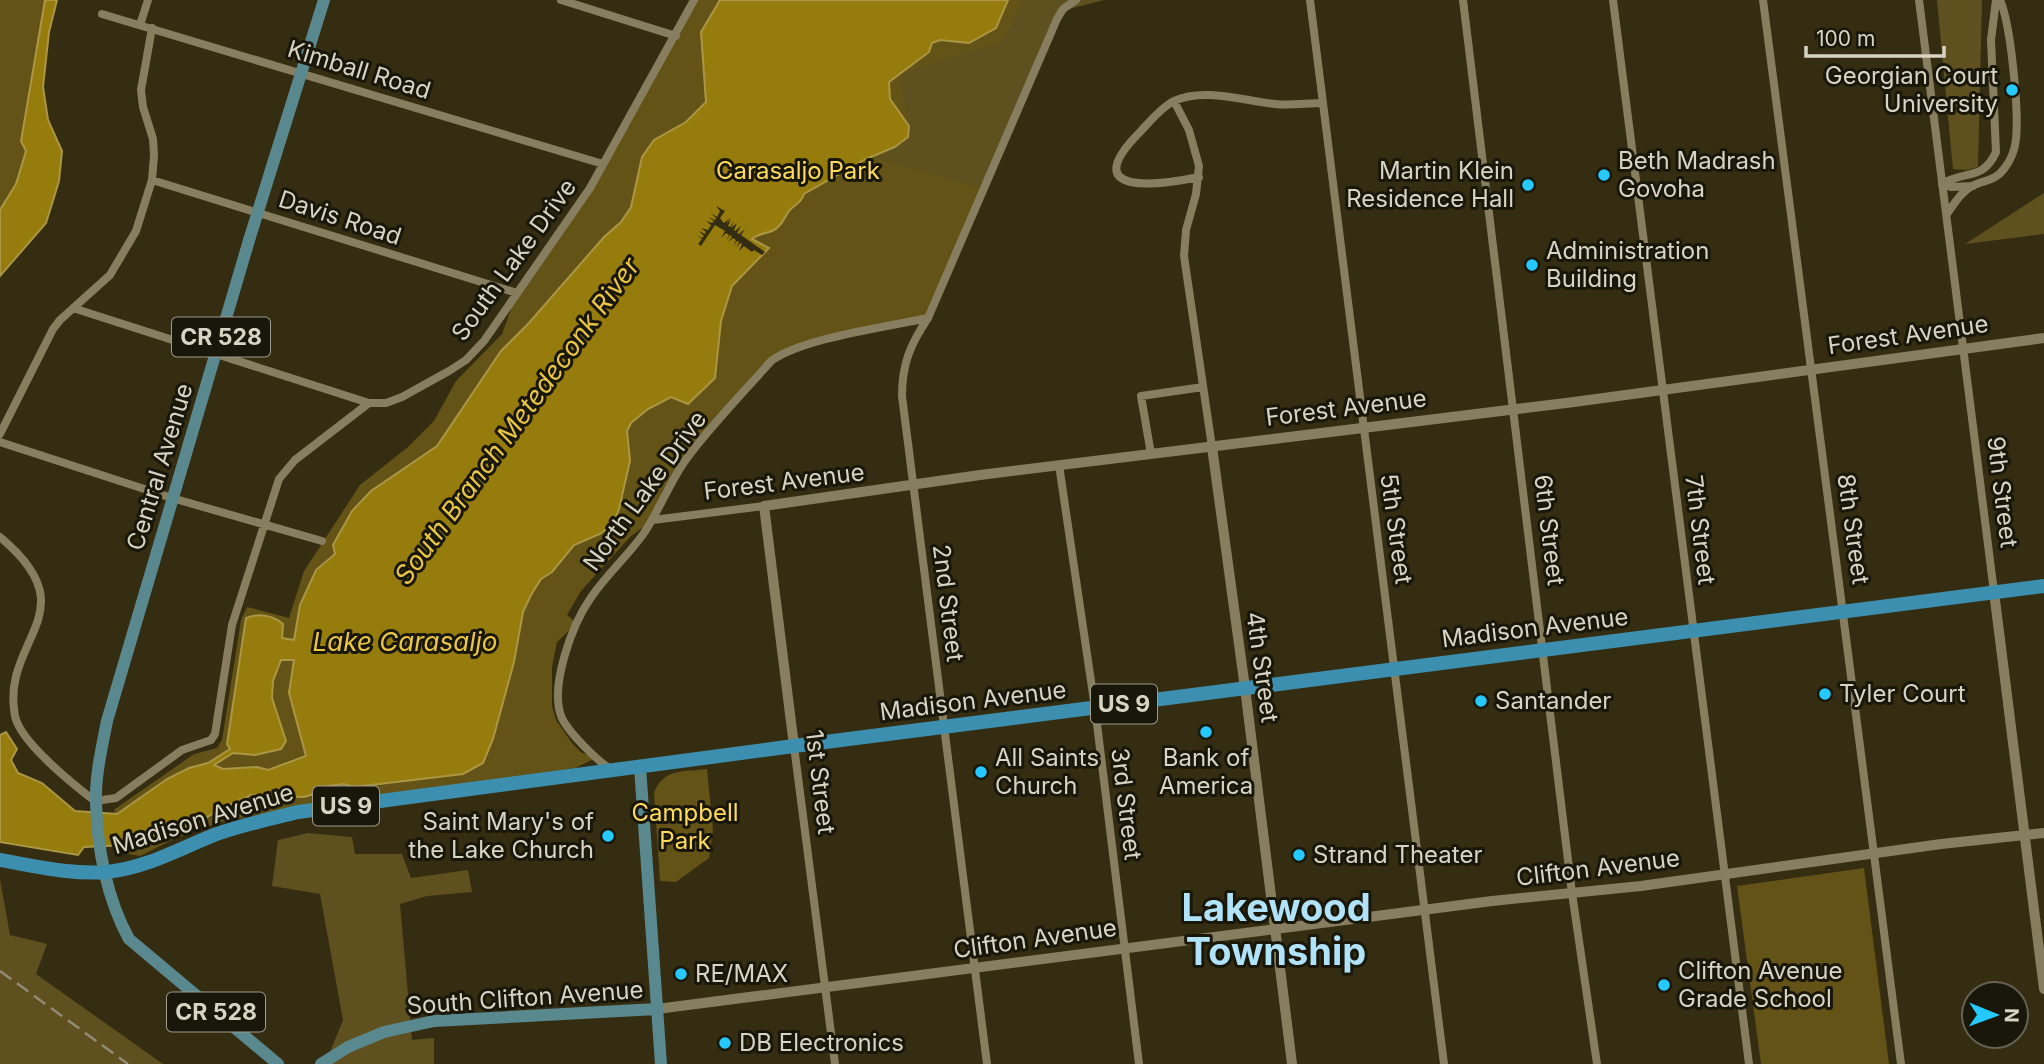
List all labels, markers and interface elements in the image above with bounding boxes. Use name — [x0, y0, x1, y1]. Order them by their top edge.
scale bar — [1806, 14, 1944, 58]
text: 100 m — [1816, 26, 1875, 51]
street label: Kimball Road — [284, 34, 434, 105]
place label: Georgian Court University — [1825, 61, 1998, 118]
marker: Georgian Court University — [2004, 82, 2020, 98]
place label: Beth Madrash Govoha — [1618, 146, 1776, 203]
park label: Carasaljo Park — [716, 156, 880, 185]
place label: Martin Klein Residence Hall — [1346, 156, 1514, 213]
marker: Beth Madrash Govoha — [1596, 167, 1612, 183]
street label: South Lake Drive — [445, 173, 582, 346]
marker: Martin Klein Residence Hall — [1520, 177, 1536, 193]
street label: Davis Road — [275, 184, 405, 251]
place label: Administration Building — [1546, 236, 1709, 293]
water label: South Branch Metedeconk River — [388, 250, 646, 590]
marker: Administration Building — [1524, 257, 1540, 273]
street label: Forest Avenue — [1826, 309, 1990, 360]
road number: CR 528 — [172, 318, 270, 356]
street label: Central Avenue — [120, 380, 199, 554]
street label: Forest Avenue — [1264, 383, 1428, 432]
street label: North Lake Drive — [577, 405, 712, 576]
street label: 9th Street — [1981, 435, 2024, 549]
street label: Forest Avenue — [702, 457, 866, 506]
street label: 5th Street — [1374, 472, 1419, 586]
street label: 8th Street — [1831, 472, 1876, 586]
street label: 6th Street — [1528, 473, 1571, 587]
street label: 7th Street — [1679, 474, 1722, 586]
street label: 2nd Street — [927, 543, 970, 663]
street label: Madison Avenue — [1440, 602, 1630, 653]
street label: 4th Street — [1240, 609, 1285, 725]
water label: Lake Carasaljo — [313, 626, 497, 657]
street label: Madison Avenue — [878, 675, 1068, 726]
place label: Tyler Court — [1839, 679, 1966, 708]
road number: US 9 — [1091, 684, 1157, 724]
place label: Santander — [1495, 686, 1611, 715]
marker: Tyler Court — [1817, 686, 1833, 702]
marker: Santander — [1473, 693, 1489, 709]
marker: Bank of America — [1198, 724, 1214, 740]
street label: 1st Street — [800, 728, 841, 836]
place label: All Saints Church — [995, 743, 1099, 800]
place label: Bank of America — [1159, 743, 1253, 800]
street label: 3rd Street — [1105, 746, 1148, 862]
marker: All Saints Church — [973, 764, 989, 780]
street label: Madison Avenue — [109, 777, 297, 860]
road number: US 9 — [313, 786, 379, 826]
park label: Campbell Park — [631, 798, 739, 855]
place label: Saint Mary's of the Lake Church — [408, 807, 594, 864]
marker: Saint Mary's of the Lake Church — [600, 828, 616, 844]
place label: Strand Theater — [1313, 840, 1482, 869]
street label: Clifton Avenue — [1515, 843, 1681, 892]
marker: Strand Theater — [1291, 847, 1307, 863]
district label: Lakewood Township — [1181, 884, 1371, 974]
street label: Clifton Avenue — [951, 913, 1118, 964]
place label: Clifton Avenue Grade School — [1678, 956, 1842, 1013]
place label: RE/MAX — [695, 959, 788, 988]
marker: RE/MAX — [673, 966, 689, 982]
street label: South Clifton Avenue — [406, 975, 644, 1020]
marker: Clifton Avenue Grade School — [1656, 977, 1672, 993]
north arrow — [1960, 980, 2030, 1050]
road number: CR 528 — [167, 993, 265, 1032]
text: N — [2000, 1008, 2023, 1023]
place label: DB Electronics — [739, 1028, 904, 1057]
marker: DB Electronics — [717, 1035, 733, 1051]

